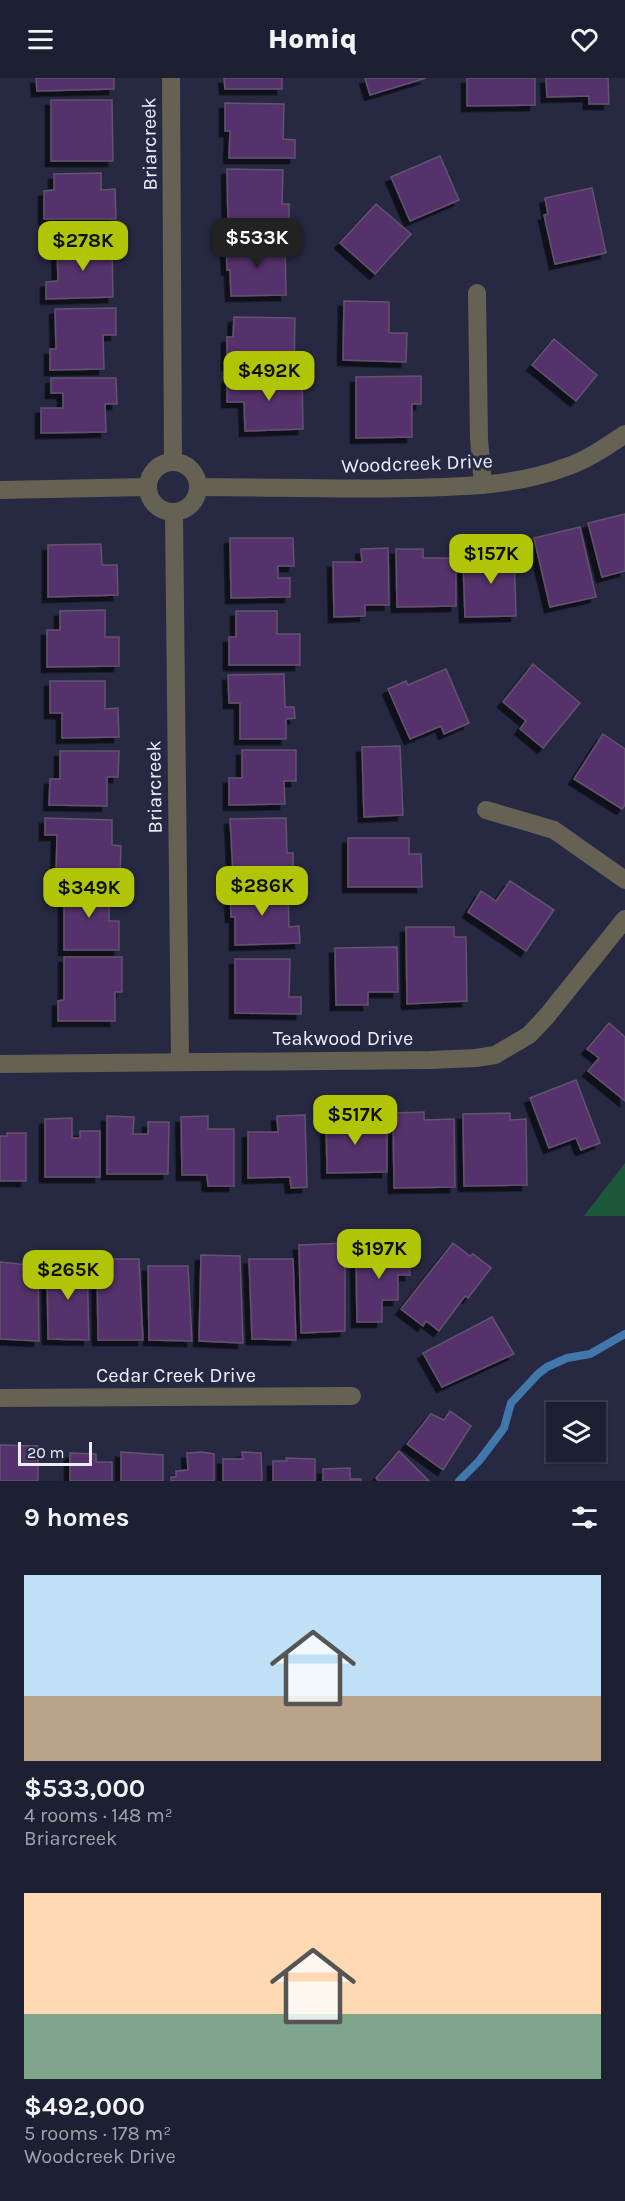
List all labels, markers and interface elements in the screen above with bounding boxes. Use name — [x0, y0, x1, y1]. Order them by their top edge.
icon: menu — [24, 23, 57, 56]
text: Homiq — [268, 23, 357, 55]
icon: heart — [568, 23, 601, 56]
street label: Briarcreek — [137, 97, 162, 191]
pin: $533K — [215, 218, 299, 269]
pin: $278K — [41, 221, 125, 272]
text: $533K — [225, 226, 289, 249]
text: $278K — [52, 229, 114, 252]
pin: $492K — [227, 351, 311, 402]
text: $492K — [237, 359, 301, 382]
street label: Woodcreek Drive — [341, 449, 493, 478]
pin: $157K — [449, 534, 533, 585]
text: $157K — [463, 542, 519, 565]
street label: Briarcreek — [142, 740, 167, 834]
pin: $286K — [220, 866, 304, 917]
pin: $349K — [47, 868, 131, 919]
text: $286K — [230, 874, 294, 897]
text: $349K — [57, 876, 121, 899]
street label: Teakwood Drive — [273, 1027, 413, 1050]
pin: $517K — [313, 1095, 397, 1146]
text: $517K — [327, 1103, 383, 1126]
pin: $197K — [337, 1229, 421, 1280]
text: $197K — [351, 1237, 407, 1260]
pin: $265K — [26, 1250, 110, 1301]
text: $265K — [37, 1258, 99, 1281]
street label: Cedar Creek Drive — [96, 1364, 256, 1387]
map controls — [546, 1402, 606, 1462]
button: layers — [546, 1402, 606, 1462]
scale bar — [18, 1439, 92, 1466]
text: 20 m — [27, 1443, 65, 1462]
icon: filters — [568, 1501, 601, 1534]
text: 9 homes — [24, 1502, 130, 1533]
icon: home — [259, 1614, 367, 1722]
text: $533,000 — [24, 1773, 145, 1804]
text: 4 rooms · 148 m² — [24, 1804, 173, 1827]
text: Briarcreek — [24, 1827, 117, 1850]
icon: home — [259, 1932, 367, 2040]
text: $492,000 — [24, 2091, 145, 2122]
text: 5 rooms · 178 m² — [24, 2122, 171, 2145]
text: Woodcreek Drive — [24, 2145, 176, 2168]

